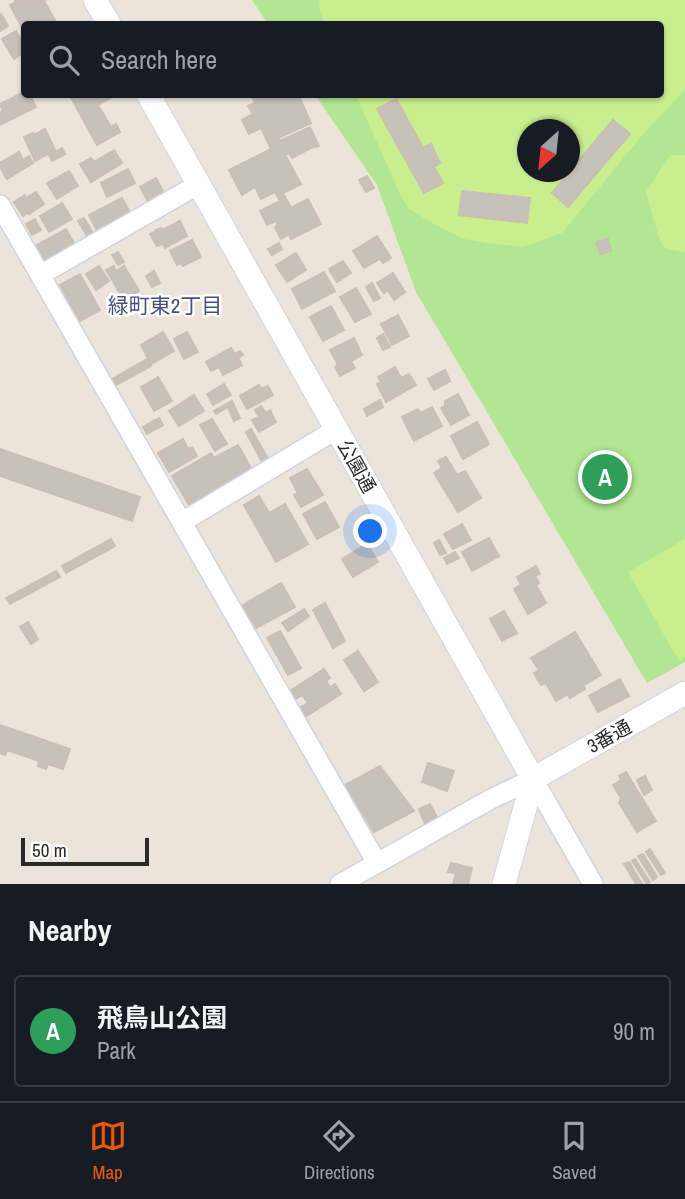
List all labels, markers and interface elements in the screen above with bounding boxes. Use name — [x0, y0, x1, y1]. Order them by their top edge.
search box — [21, 21, 664, 98]
icon: search — [45, 41, 83, 79]
text: Search here — [101, 42, 217, 77]
north arrow — [517, 119, 580, 182]
district label: 緑町東2丁目 — [108, 291, 222, 320]
street label: 公園通 — [332, 435, 382, 497]
pin: A — [582, 451, 628, 503]
your location — [353, 514, 387, 548]
street label: 3番通 — [582, 713, 636, 759]
scale bar — [21, 835, 149, 867]
text: 50 m — [32, 837, 67, 863]
text: Nearby — [28, 910, 111, 950]
text: 飛鳥山公園 — [97, 1000, 227, 1035]
text: A — [46, 1016, 60, 1047]
text: 90 m — [613, 1016, 655, 1047]
text: Park — [97, 1035, 136, 1066]
tab: Map — [89, 1117, 127, 1185]
tab: Directions — [304, 1117, 375, 1185]
tab: Saved — [552, 1117, 596, 1185]

